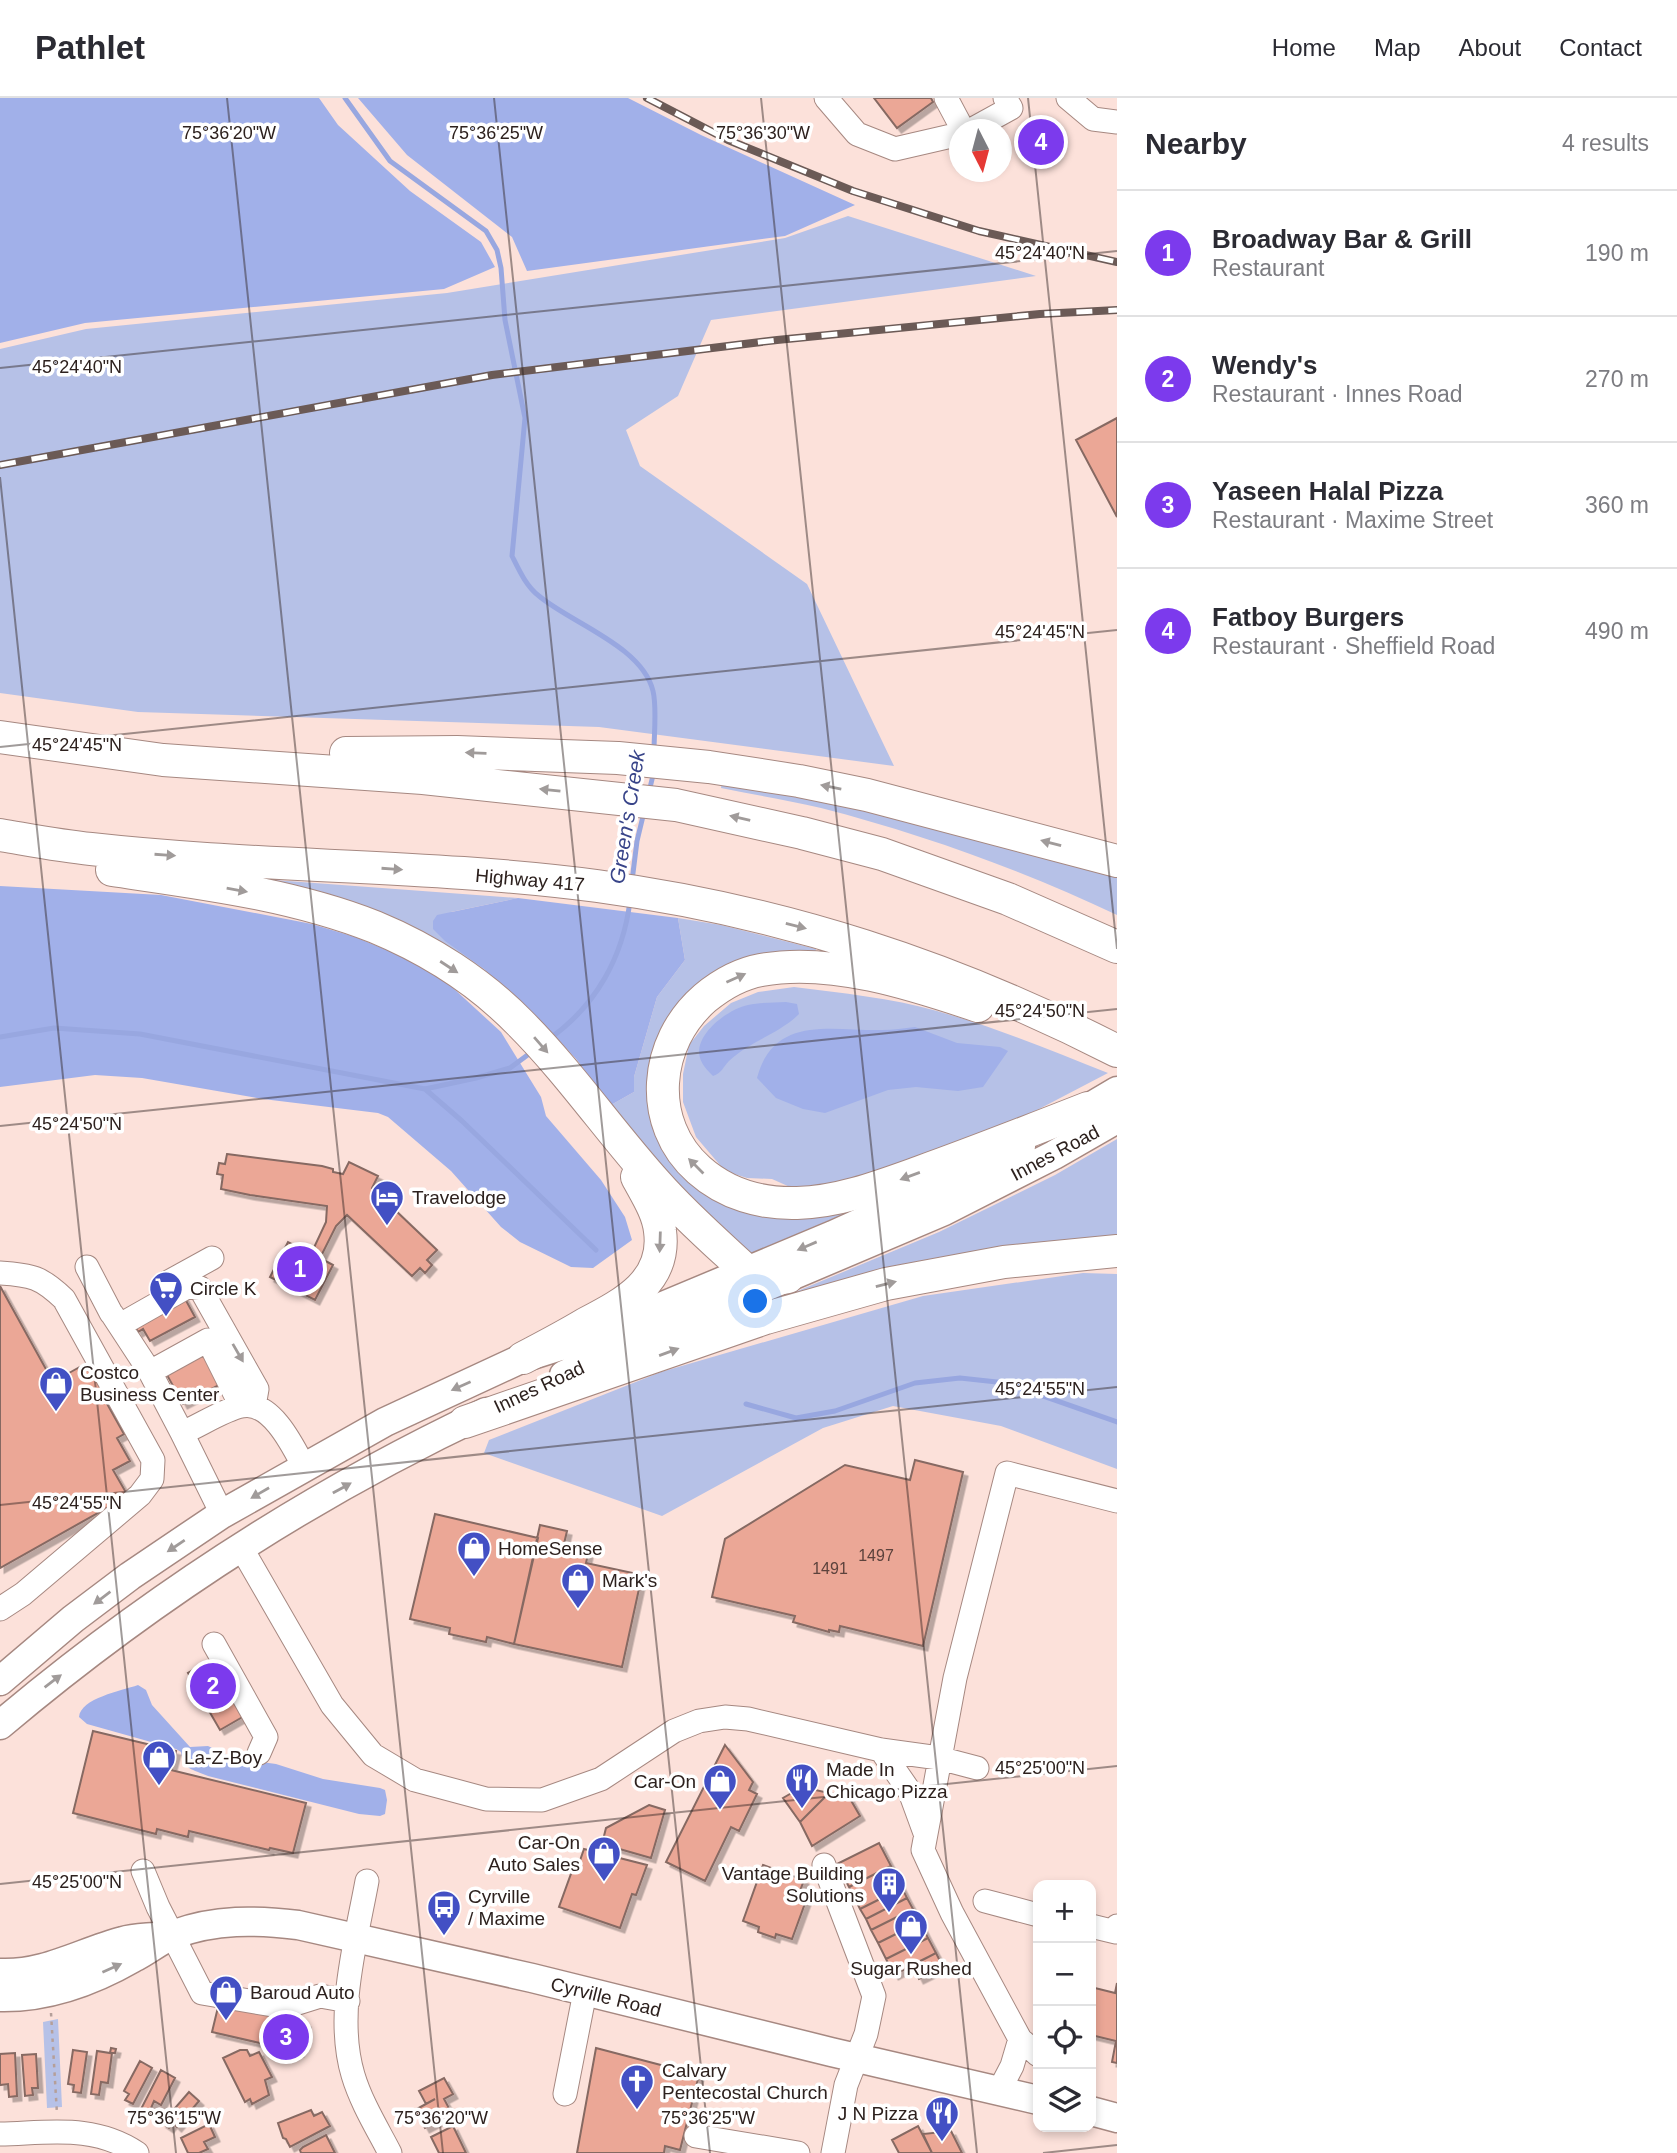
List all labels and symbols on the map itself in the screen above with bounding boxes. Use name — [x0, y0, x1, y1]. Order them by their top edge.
pin: 4 — [1018, 116, 1064, 168]
north arrow — [949, 119, 1012, 182]
text: 75°36'20"W — [182, 123, 276, 143]
text: 75°36'25"W — [449, 123, 543, 143]
text: 75°36'30"W — [716, 123, 810, 143]
text: 45°24'40"N — [995, 243, 1085, 263]
text: 45°24'40"N — [32, 357, 122, 377]
text: 45°24'45"N — [995, 622, 1085, 642]
text: 45°24'45"N — [32, 735, 122, 755]
one-way arrow — [465, 747, 487, 758]
water label: Green's Creek — [605, 747, 649, 885]
one-way arrow — [820, 781, 842, 792]
one-way arrow — [539, 784, 561, 795]
one-way arrow — [729, 813, 751, 824]
one-way arrow — [1040, 837, 1062, 848]
one-way arrow — [154, 850, 176, 861]
one-way arrow — [381, 864, 403, 875]
street label: Highway 417 — [474, 865, 586, 895]
one-way arrow — [226, 885, 248, 896]
one-way arrow — [785, 921, 807, 932]
one-way arrow — [439, 960, 459, 973]
one-way arrow — [726, 972, 746, 984]
text: 45°24'50"N — [995, 1001, 1085, 1021]
one-way arrow — [533, 1036, 549, 1054]
text: 45°24'50"N — [32, 1114, 122, 1134]
street label: Innes Road — [1007, 1121, 1103, 1185]
one-way arrow — [688, 1158, 704, 1174]
one-way arrow — [899, 1170, 920, 1181]
hotel icon: Travelodge — [368, 1178, 406, 1227]
place label: Travelodge — [412, 1187, 506, 1208]
one-way arrow — [654, 1231, 665, 1253]
one-way arrow — [797, 1240, 817, 1252]
pin: 1 — [277, 1243, 323, 1295]
supermarket icon: Circle K — [147, 1269, 185, 1318]
place label: Circle K — [190, 1278, 257, 1299]
one-way arrow — [875, 1278, 897, 1289]
your location — [738, 1284, 772, 1318]
one-way arrow — [232, 1343, 244, 1363]
one-way arrow — [658, 1346, 679, 1357]
street label: Innes Road — [491, 1357, 587, 1417]
place label: Costco Business Center — [80, 1362, 220, 1405]
shop icon: Costco Business Center — [37, 1364, 75, 1413]
text: 45°24'55"N — [995, 1379, 1085, 1399]
one-way arrow — [451, 1380, 471, 1392]
one-way arrow — [332, 1482, 351, 1494]
one-way arrow — [251, 1486, 270, 1499]
text: 45°24'55"N — [32, 1493, 122, 1513]
shop icon: HomeSense — [455, 1529, 493, 1578]
place label: HomeSense — [498, 1538, 603, 1559]
one-way arrow — [166, 1539, 186, 1552]
house number: 1497 — [858, 1547, 894, 1564]
house number: 1491 — [812, 1560, 848, 1577]
shop icon: Mark's — [559, 1561, 597, 1610]
place label: Mark's — [602, 1570, 657, 1591]
one-way arrow — [93, 1591, 111, 1606]
pin: 2 — [190, 1660, 236, 1712]
one-way arrow — [43, 1674, 61, 1689]
shop icon: La-Z-Boy — [140, 1738, 178, 1787]
place label: La-Z-Boy — [184, 1747, 263, 1768]
text: 45°25'00"N — [995, 1758, 1085, 1778]
place label: Made In Chicago Pizza — [826, 1759, 948, 1802]
restaurant icon: Made In Chicago Pizza — [783, 1761, 821, 1810]
shop icon: Car-On — [701, 1762, 739, 1811]
place label: Car-On — [634, 1771, 696, 1792]
place label: Car-On Auto Sales — [488, 1832, 580, 1875]
shop icon: Car-On Auto Sales — [585, 1834, 623, 1883]
place label: Vantage Building Solutions — [722, 1863, 864, 1906]
building icon: Vantage Building Solutions — [870, 1865, 908, 1914]
text: 45°25'00"N — [32, 1872, 122, 1892]
place label: Cyrville / Maxime — [468, 1886, 545, 1929]
bus stop icon: Cyrville / Maxime — [425, 1888, 463, 1937]
shop icon: Sugar Rushed — [892, 1907, 930, 1956]
place label: Sugar Rushed — [850, 1958, 972, 1979]
one-way arrow — [102, 1962, 122, 1974]
shop icon: Baroud Auto — [207, 1973, 245, 2022]
street label: Cyrville Road — [549, 1973, 663, 2021]
place label: Baroud Auto — [250, 1982, 355, 2003]
pin: 3 — [263, 2011, 309, 2063]
place label: Calvary Pentecostal Church — [662, 2060, 828, 2103]
church icon: Calvary Pentecostal Church — [618, 2062, 656, 2111]
restaurant icon: J N Pizza — [923, 2094, 961, 2143]
place label: J N Pizza — [838, 2103, 918, 2124]
text: 75°36'15"W — [127, 2108, 221, 2128]
text: 75°36'20"W — [394, 2108, 488, 2128]
text: 75°36'25"W — [661, 2108, 755, 2128]

